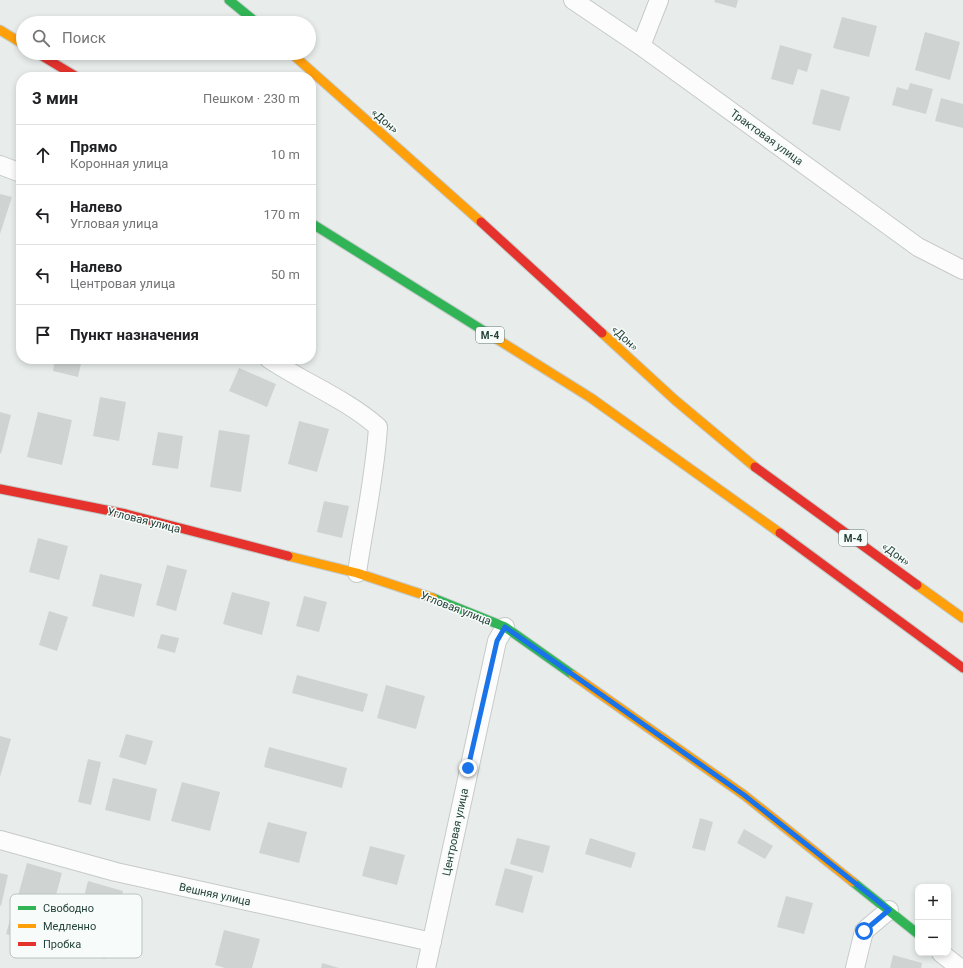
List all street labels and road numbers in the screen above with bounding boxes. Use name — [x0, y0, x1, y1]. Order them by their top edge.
street label: «Дон» — [369, 106, 401, 137]
street label: Трактовая улица — [728, 107, 806, 168]
street label: «Дон» — [609, 323, 641, 354]
road number: М-4 — [476, 327, 504, 343]
street label: Угловая улица — [106, 505, 182, 536]
road number: М-4 — [839, 530, 867, 546]
street label: «Дон» — [879, 540, 912, 569]
street label: Угловая улица — [419, 589, 493, 628]
street label: Центровая улица — [440, 787, 471, 877]
street label: Вешняя улица — [178, 881, 252, 908]

